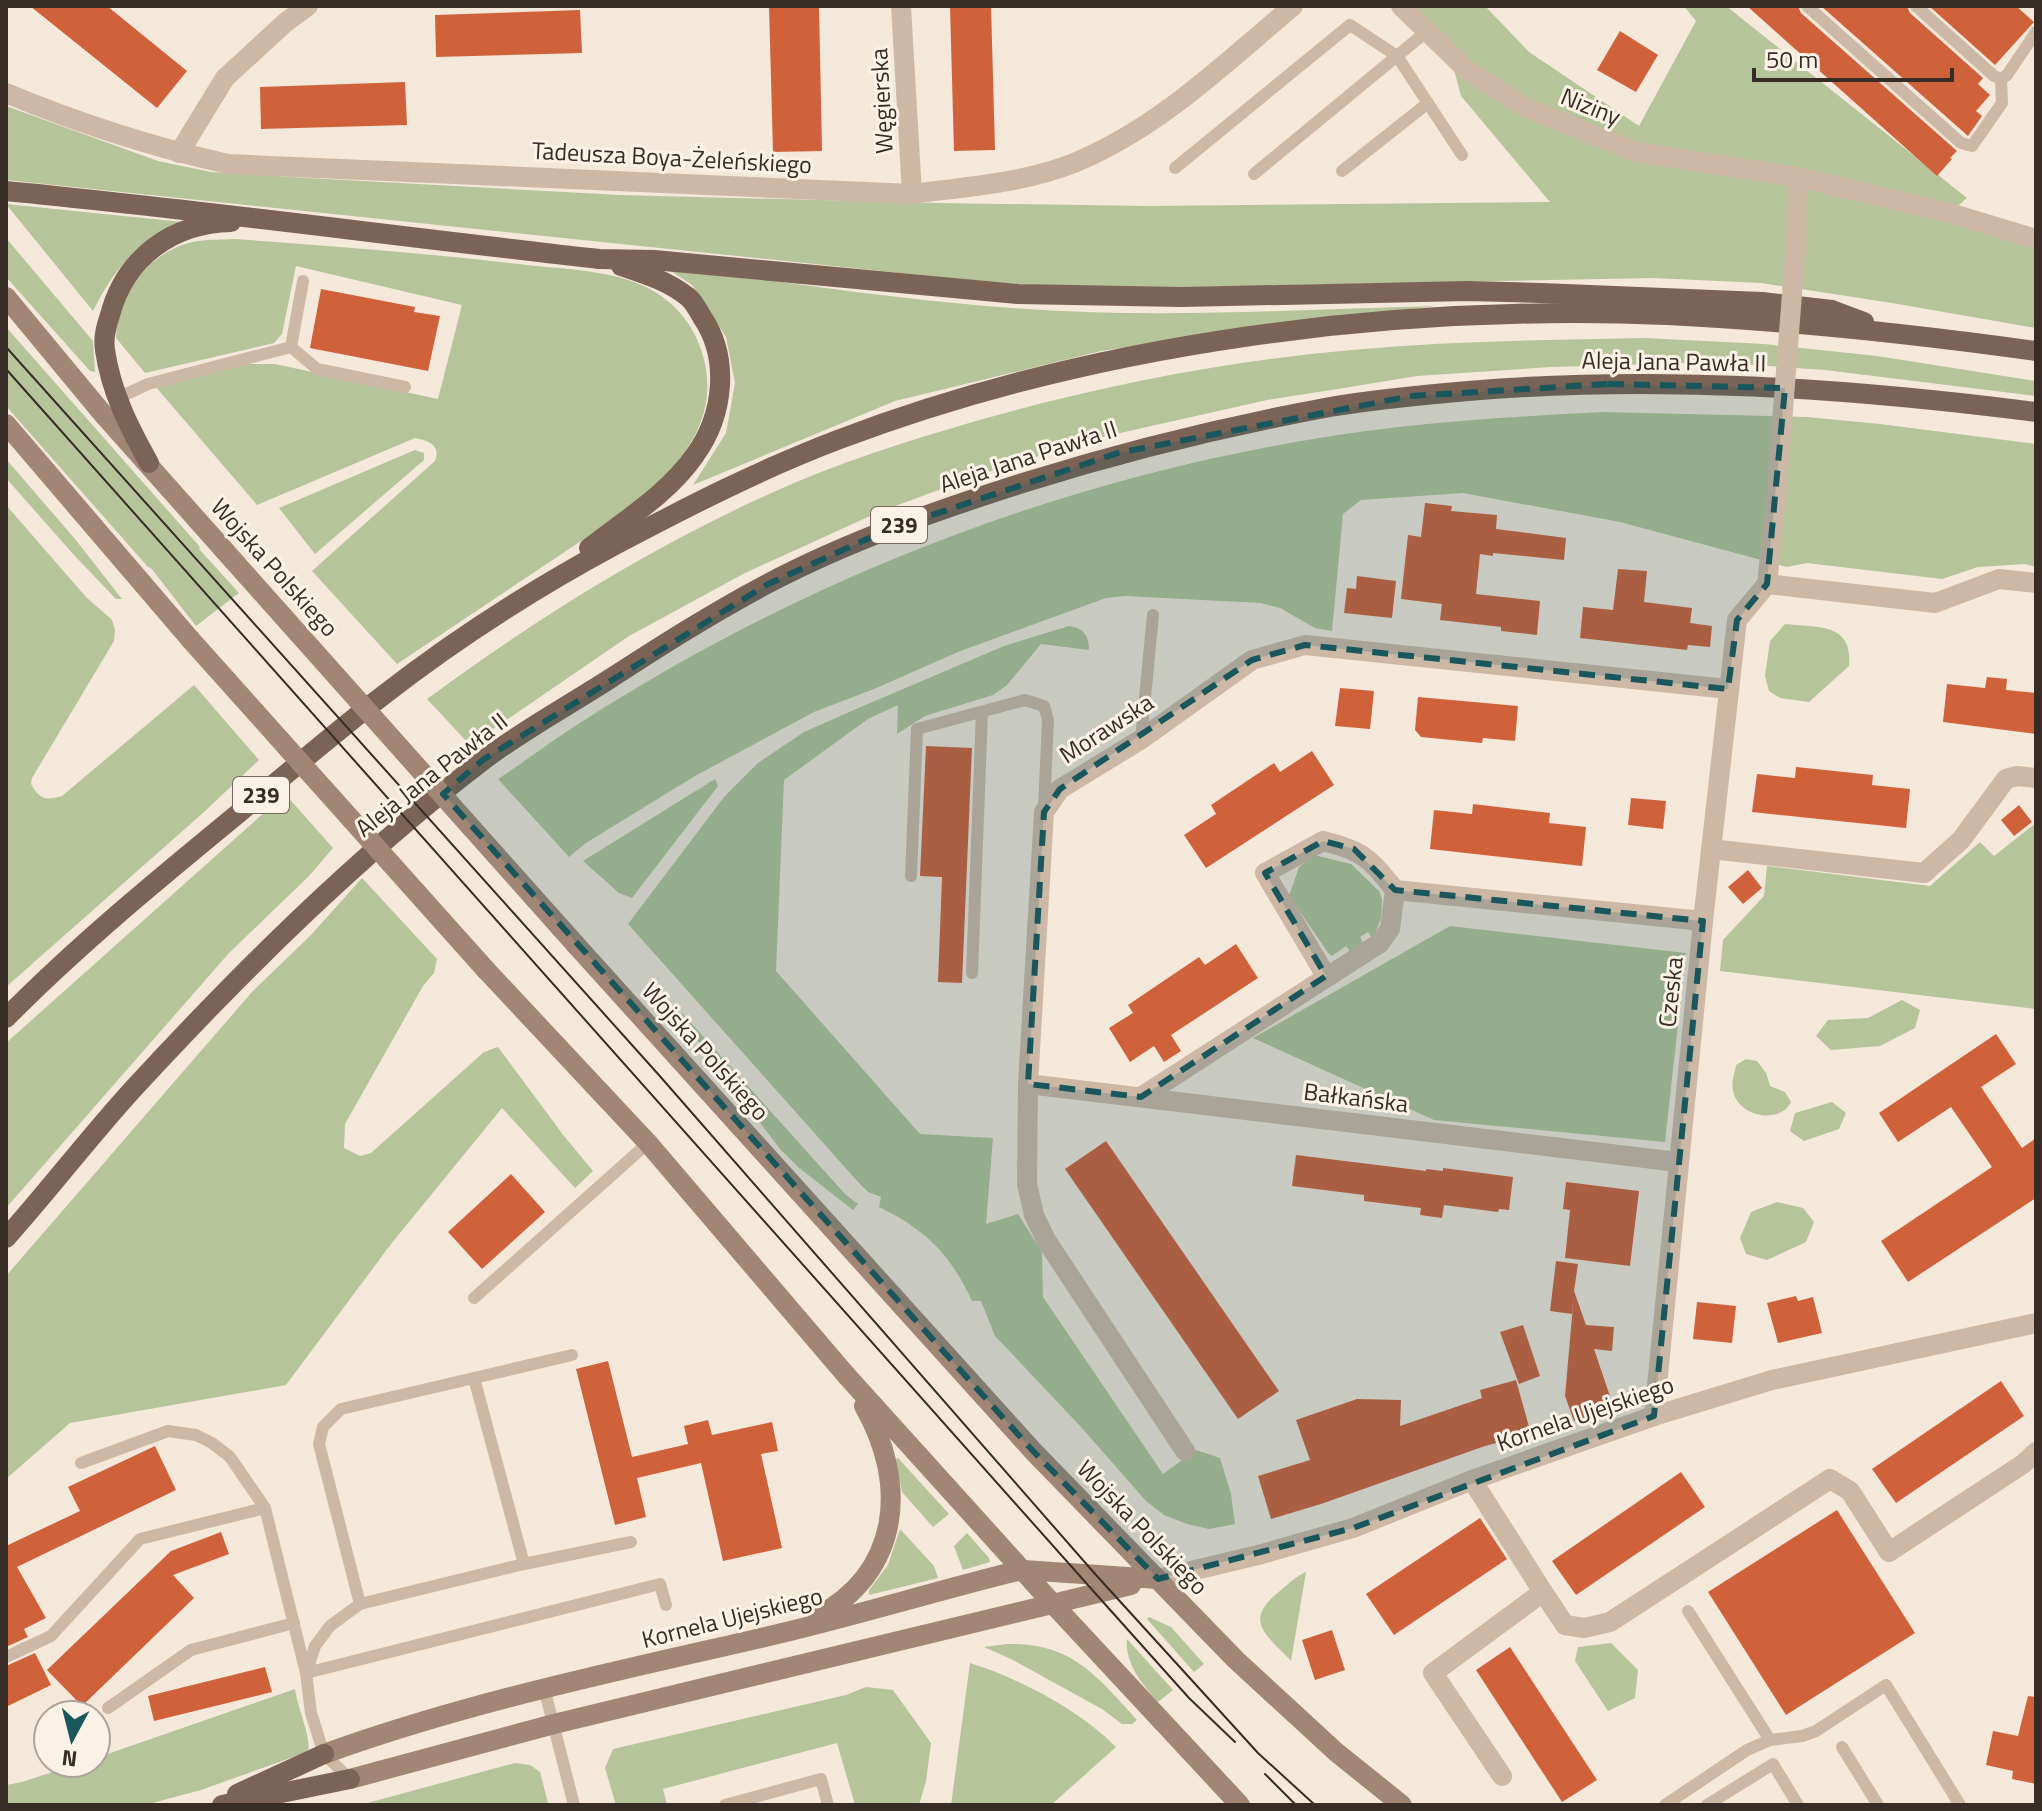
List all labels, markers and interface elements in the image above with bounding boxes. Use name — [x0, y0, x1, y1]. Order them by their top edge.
scale bar — [1754, 32, 1952, 82]
text: 50 m — [1766, 41, 1818, 77]
street label: Węgierska — [860, 47, 902, 155]
street label: Niziny — [1556, 78, 1627, 134]
street label: Tadeusza Boya-Żeleńskiego — [531, 132, 813, 182]
street label: Aleja Jana Pawła II — [1581, 341, 1767, 381]
street label: Aleja Jana Pawła II — [935, 410, 1121, 502]
street label: Wojska Polskiego — [203, 490, 347, 644]
road number: 239 — [871, 507, 927, 543]
street label: Morawska — [1052, 684, 1160, 772]
street label: Aleja Jana Pawła II — [347, 703, 515, 845]
road number: 239 — [233, 777, 289, 813]
street label: Czeska — [1648, 955, 1692, 1029]
street label: Wojska Polskiego — [634, 974, 778, 1128]
street label: Bałkańska — [1302, 1073, 1410, 1121]
street label: Kornela Ujejskiego — [1492, 1366, 1678, 1460]
street label: Wojska Polskiego — [1069, 1451, 1217, 1603]
street label: Kornela Ujejskiego — [638, 1577, 826, 1657]
north arrow — [32, 1699, 112, 1779]
text: N — [60, 1741, 79, 1777]

